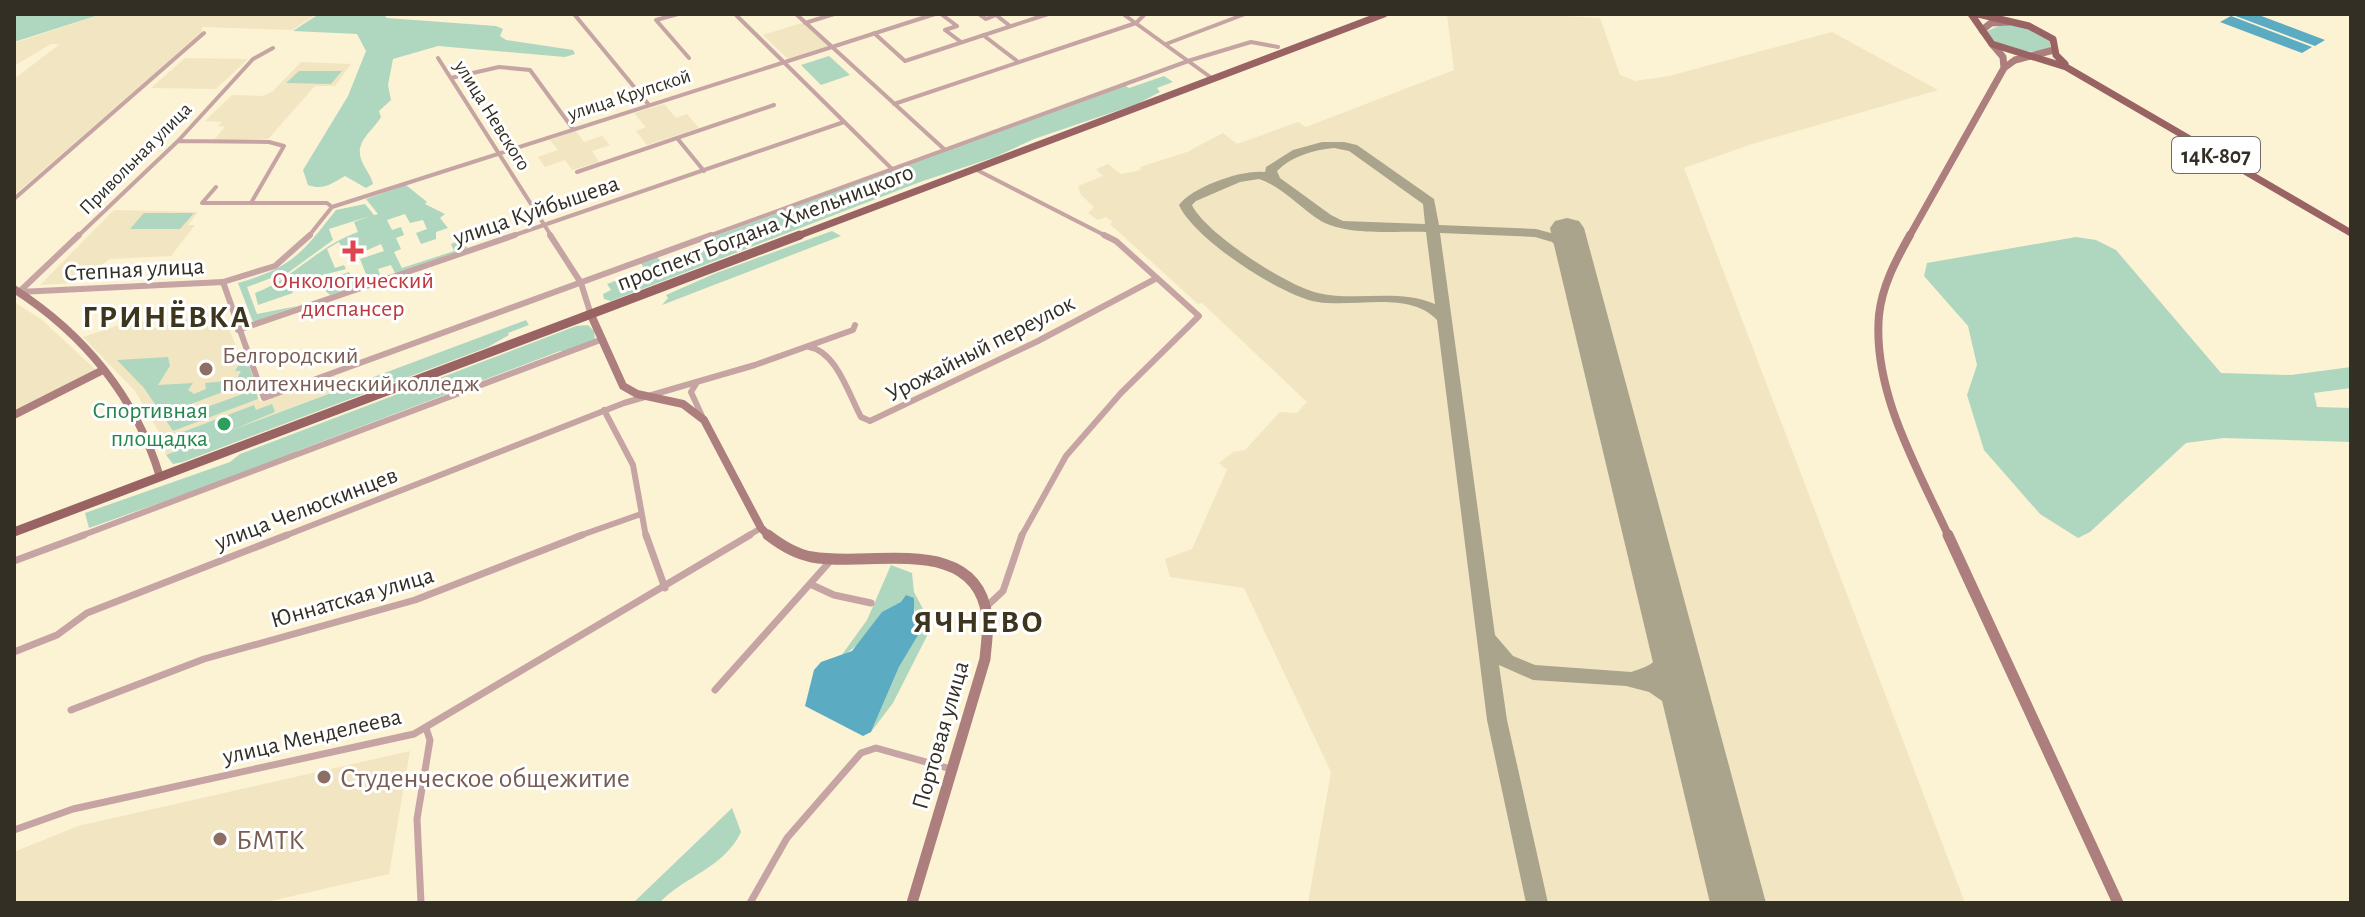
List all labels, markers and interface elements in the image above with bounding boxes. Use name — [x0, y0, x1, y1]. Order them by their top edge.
street label: улица Невского — [450, 56, 534, 174]
street label: улица Крупской — [564, 66, 693, 125]
street label: Привольная улица — [76, 99, 196, 219]
road number: 14К-807 — [2172, 137, 2260, 173]
street label: проспект Богдана Хмельницкого — [614, 160, 917, 296]
street label: улица Куйбышева — [449, 171, 622, 251]
marker: Онкологический диспансер — [342, 240, 364, 262]
street label: Степная улица — [63, 254, 205, 286]
place label: Онкологический диспансер — [272, 269, 434, 321]
street label: Урожайный переулок — [882, 291, 1078, 407]
district label: ГРИНЁВКА — [82, 299, 252, 333]
place label: Белгородский политехнический колледж — [222, 344, 480, 396]
marker: Белгородский политехнический колледж — [197, 360, 215, 378]
place label: Спортивная площадка — [92, 399, 208, 451]
marker: Спортивная площадка — [215, 415, 233, 433]
street label: улица Челюскинцев — [211, 463, 401, 555]
street label: Юннатская улица — [268, 563, 437, 633]
district label: ЯЧНЕВО — [913, 606, 1045, 638]
street label: Портовая улица — [908, 658, 974, 812]
street label: улица Менделеева — [220, 705, 404, 769]
place label: Студенческое общежитие — [340, 765, 630, 793]
marker: Студенческое общежитие — [315, 768, 333, 786]
place label: БМТК — [236, 827, 304, 855]
marker: БМТК — [211, 830, 229, 848]

